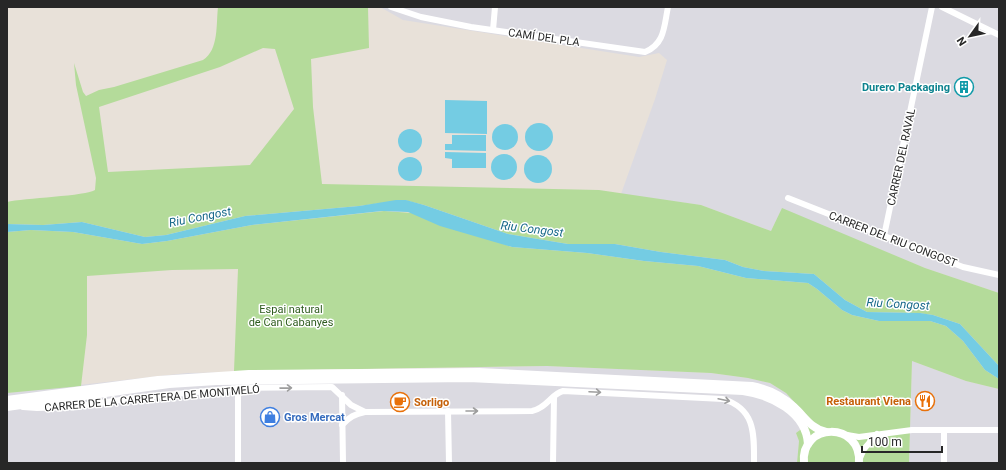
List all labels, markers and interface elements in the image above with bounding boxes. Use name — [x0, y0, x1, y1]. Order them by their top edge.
north arrow — [950, 16, 990, 56]
street label: CAMÍ DEL PLA — [507, 26, 581, 49]
text: N — [954, 34, 970, 48]
building icon: Durero Packaging — [953, 76, 975, 98]
place label: Durero Packaging — [862, 81, 950, 94]
street label: CARRER DEL RAVAL — [885, 107, 918, 207]
water label: Riu Congost — [168, 204, 232, 230]
street label: CARRER DEL RIU CONGOST — [827, 209, 959, 270]
water label: Riu Congost — [500, 218, 564, 240]
water label: Riu Congost — [866, 295, 930, 313]
park label: Espai natural de Can Cabanyes — [249, 303, 334, 329]
street label: CARRER DE LA CARRETERA DE MONTMELÓ — [44, 383, 260, 414]
one-way arrow — [279, 384, 292, 392]
one-way arrow — [588, 389, 601, 396]
restaurant icon: Restaurant Viena — [914, 390, 936, 412]
cafe icon: Sorligo — [389, 391, 411, 413]
place label: Restaurant Viena — [826, 395, 911, 408]
place label: Sorligo — [414, 396, 449, 409]
one-way arrow — [718, 397, 731, 405]
shop icon: Gros Mercat — [259, 406, 281, 428]
one-way arrow — [465, 407, 478, 415]
place label: Gros Mercat — [284, 411, 345, 424]
scale bar — [862, 428, 942, 454]
text: 100 m — [868, 435, 902, 449]

